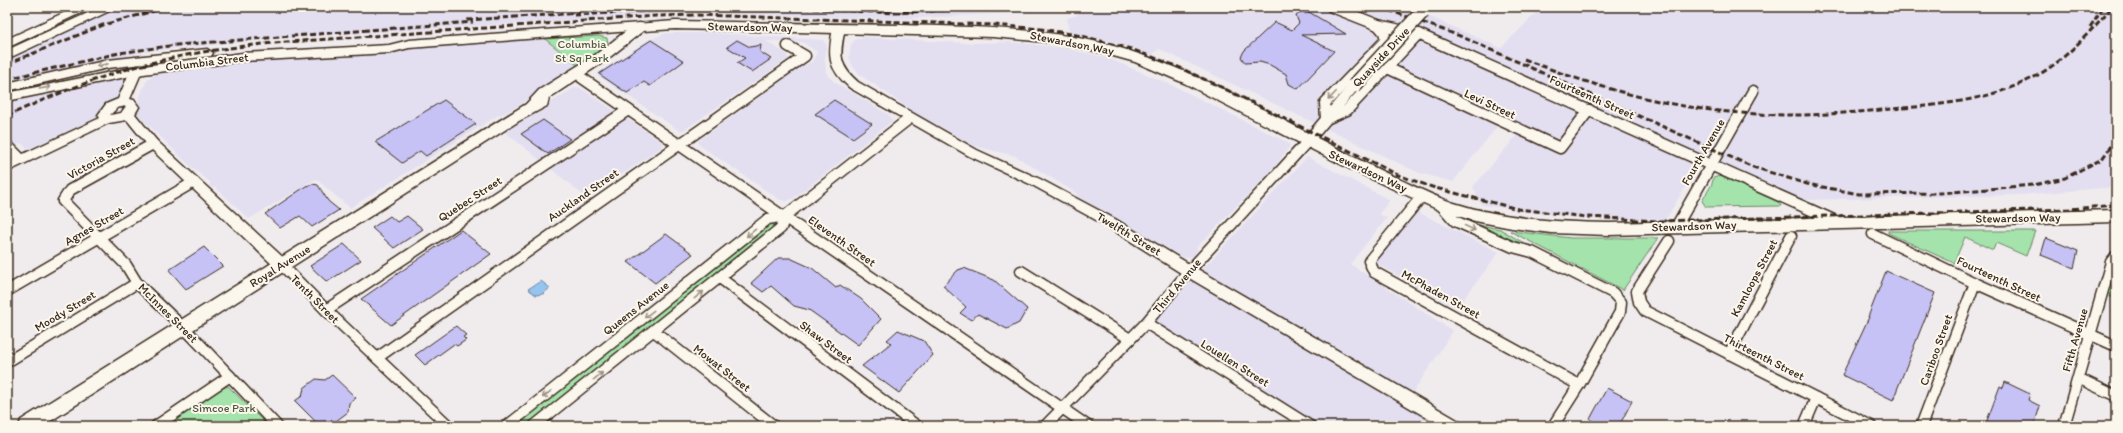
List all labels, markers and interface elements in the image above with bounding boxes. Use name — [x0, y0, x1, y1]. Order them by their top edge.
street label: Stewardson Way — [707, 19, 793, 35]
street label: Quayside Drive — [1350, 24, 1413, 90]
street label: Stewardson Way — [1029, 28, 1115, 58]
park label: Columbia St Sq Park — [555, 37, 610, 65]
street label: Columbia Street — [165, 50, 250, 74]
one-way arrow — [96, 61, 109, 69]
street label: Fourteenth Street — [1547, 72, 1637, 122]
one-way arrow — [38, 84, 51, 92]
street label: Levi Street — [1462, 86, 1518, 122]
one-way arrow — [1327, 91, 1337, 101]
street label: Fourth Avenue — [1678, 116, 1728, 188]
street label: Victoria Street — [65, 133, 138, 182]
street label: Stewardson Way — [1327, 147, 1410, 195]
street label: Auckland Street — [545, 165, 621, 225]
street label: Quebec Street — [436, 173, 505, 225]
street label: Agnes Street — [62, 203, 126, 249]
street label: Twelfth Street — [1094, 209, 1164, 259]
street label: Stewardson Way — [1975, 210, 2061, 226]
street label: Eleventh Street — [806, 213, 879, 270]
street label: Stewardson Way — [1651, 218, 1737, 234]
one-way arrow — [1464, 225, 1476, 232]
one-way arrow — [746, 228, 756, 237]
street label: Kamloops Street — [1728, 236, 1781, 319]
street label: Royal Avenue — [247, 242, 313, 290]
street label: Fourteenth Street — [1955, 253, 2044, 305]
street label: Third Avenue — [1150, 255, 1204, 316]
street label: McPhaden Street — [1399, 267, 1483, 322]
street label: Tenth Street — [288, 272, 343, 327]
street label: Queens Avenue — [600, 278, 672, 338]
street label: McInnes Street — [135, 280, 201, 346]
street label: Moody Street — [32, 287, 98, 335]
one-way arrow — [694, 290, 705, 299]
street label: Fifth Avenue — [2059, 306, 2091, 373]
one-way arrow — [644, 310, 655, 318]
street label: Cariboo Street — [1917, 312, 1956, 388]
street label: Shaw Street — [797, 318, 856, 367]
street label: Thirteenth Street — [1721, 331, 1807, 384]
street label: Louellen Street — [1198, 336, 1272, 390]
street label: Mowat Street — [691, 341, 754, 395]
one-way arrow — [592, 371, 603, 380]
one-way arrow — [542, 390, 553, 399]
park label: Simcoe Park — [192, 401, 257, 415]

